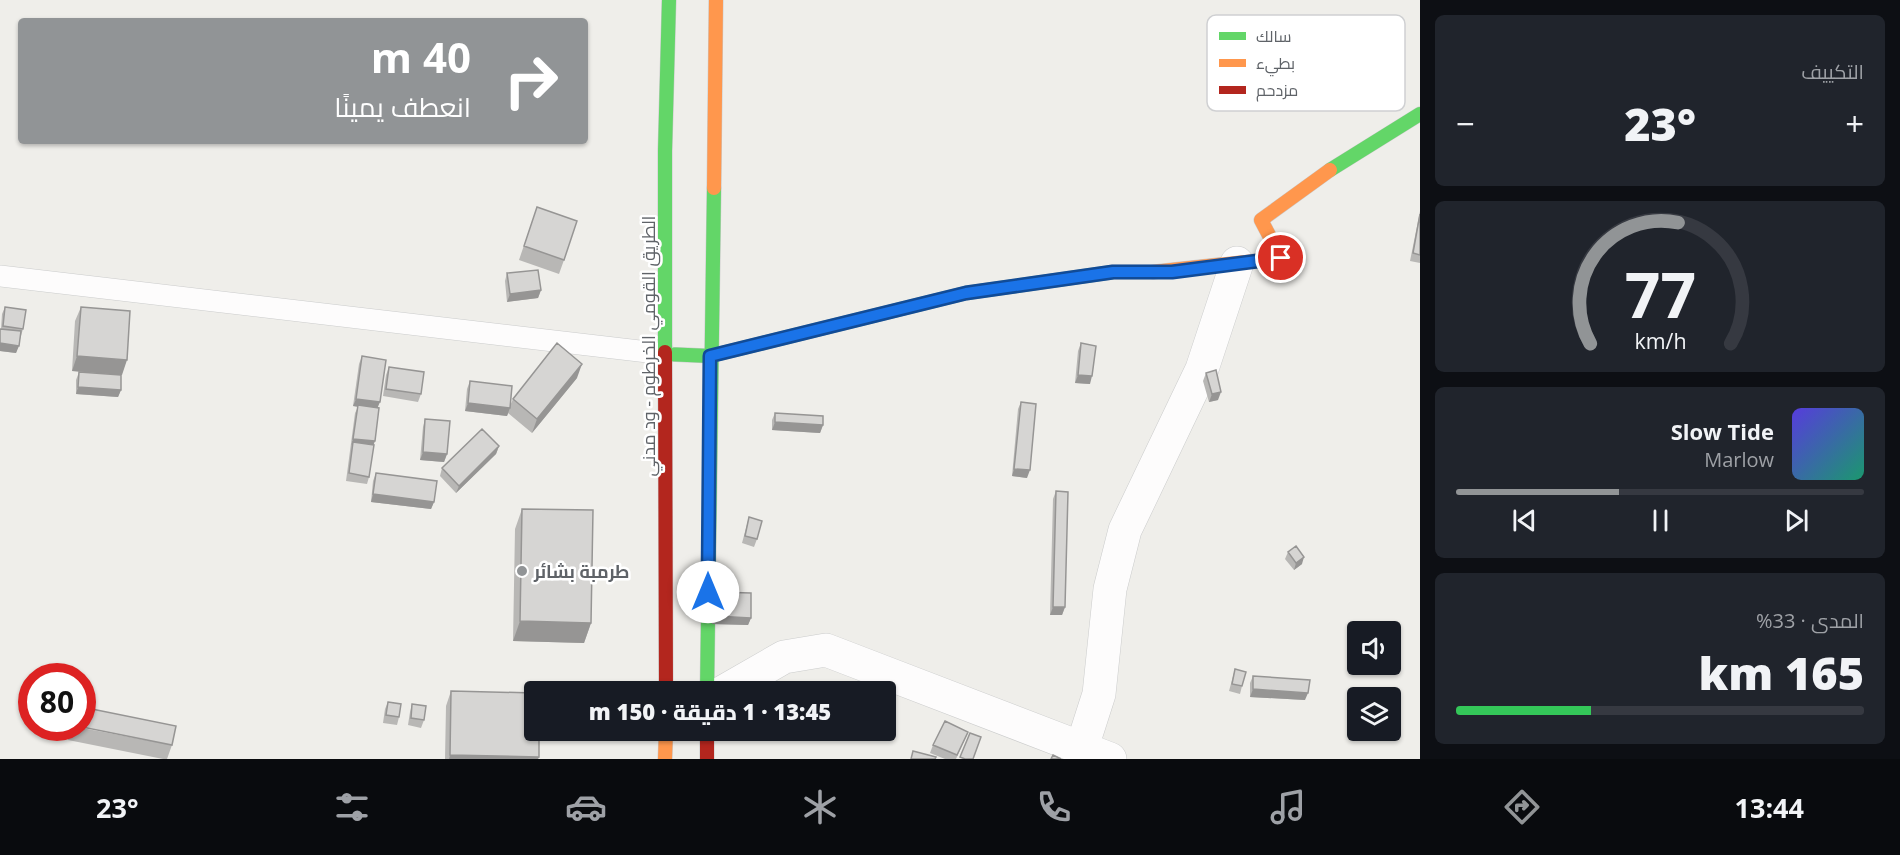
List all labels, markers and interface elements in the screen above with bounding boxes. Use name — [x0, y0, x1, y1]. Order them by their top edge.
legend — [1207, 15, 1405, 111]
text: سالك — [1256, 25, 1291, 47]
text: 40 m — [371, 28, 471, 85]
icon: right — [492, 42, 570, 120]
text: بطيء — [1256, 52, 1295, 77]
text: التكييف — [1801, 58, 1864, 85]
text: مزدحم — [1256, 79, 1298, 102]
text: انعطف يمينًا — [334, 88, 471, 125]
text: 23° — [1624, 93, 1696, 154]
text: − — [1456, 101, 1475, 146]
text: + — [1845, 101, 1864, 146]
street label: الطريق القومي الخرطوم - ود مدني — [636, 216, 663, 476]
pin — [1255, 232, 1306, 283]
icon: arrive — [1264, 241, 1297, 274]
text: 77 — [1624, 251, 1696, 336]
text: km/h — [1634, 326, 1686, 355]
text: Slow Tide — [1671, 416, 1774, 446]
text: Marlow — [1704, 446, 1774, 473]
icon: previous — [1508, 504, 1541, 537]
icon: pause — [1644, 504, 1677, 537]
icon: next — [1780, 504, 1813, 537]
place label: طرمبة بشائر — [533, 559, 629, 583]
position arrow — [676, 560, 740, 624]
marker: طرمبة بشائر — [515, 564, 529, 578]
text: المدى · 33% — [1756, 607, 1864, 634]
map controls — [1347, 621, 1401, 741]
button: sound — [1347, 621, 1401, 675]
text: 165 km — [1699, 642, 1864, 703]
speed limit sign: 80 — [18, 663, 96, 741]
button: layers — [1347, 687, 1401, 741]
text: 13:45 · 1 دقيقة · 150 m — [589, 696, 831, 726]
icon: filters — [331, 786, 373, 828]
icon: car — [565, 786, 607, 828]
icon: climate — [799, 786, 841, 828]
icon: phone — [1033, 786, 1075, 828]
icon: music — [1267, 786, 1309, 828]
icon: directions — [1501, 786, 1543, 828]
text: 23° — [96, 789, 139, 826]
text: 13:44 — [1735, 789, 1804, 826]

